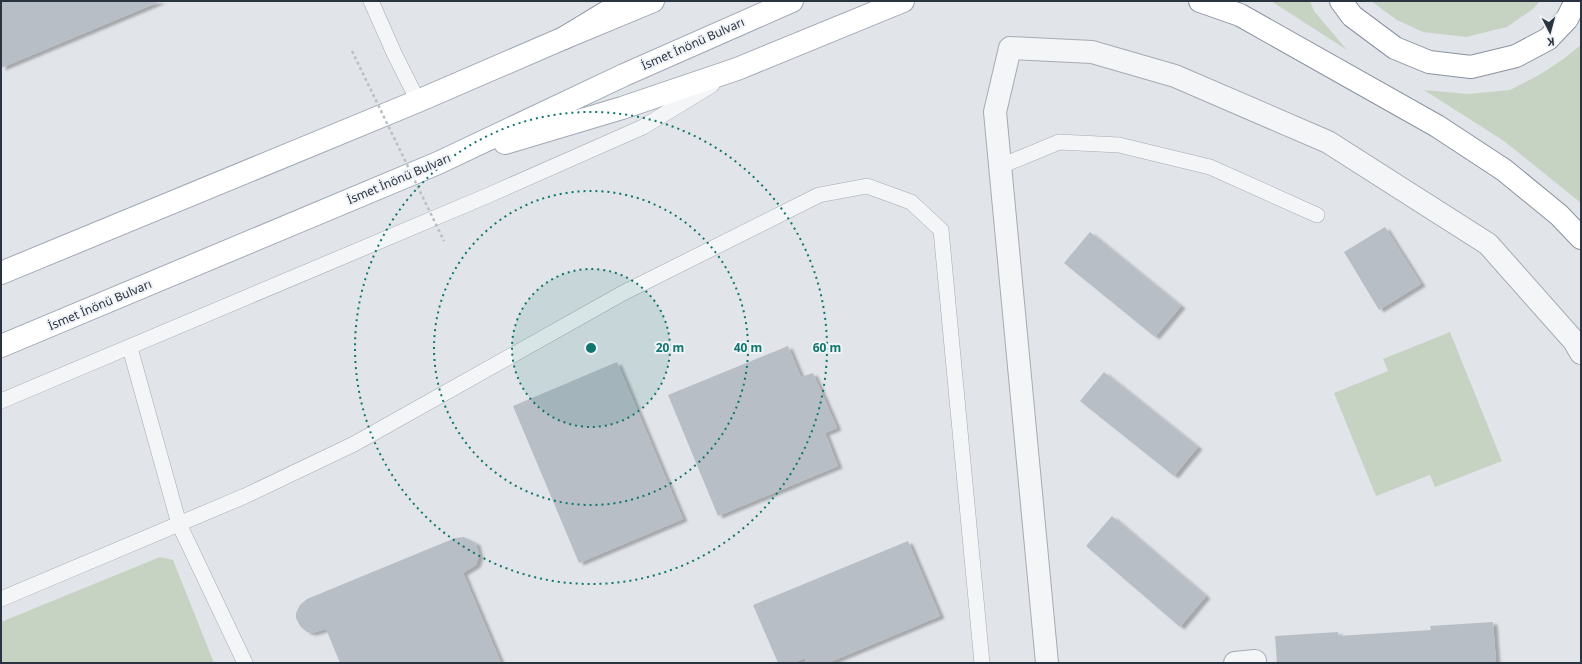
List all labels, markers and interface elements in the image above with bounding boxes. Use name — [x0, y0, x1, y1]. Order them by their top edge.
north arrow — [1530, 12, 1570, 52]
street label: İsmet İnönü Bulvarı — [639, 13, 747, 74]
text: K — [1546, 35, 1556, 50]
street label: İsmet İnönü Bulvarı — [344, 149, 453, 208]
street label: İsmet İnönü Bulvarı — [45, 275, 154, 334]
text: 20 m — [656, 339, 684, 356]
text: 40 m — [734, 339, 762, 356]
text: 60 m — [813, 339, 841, 356]
centre of rings — [584, 341, 598, 355]

